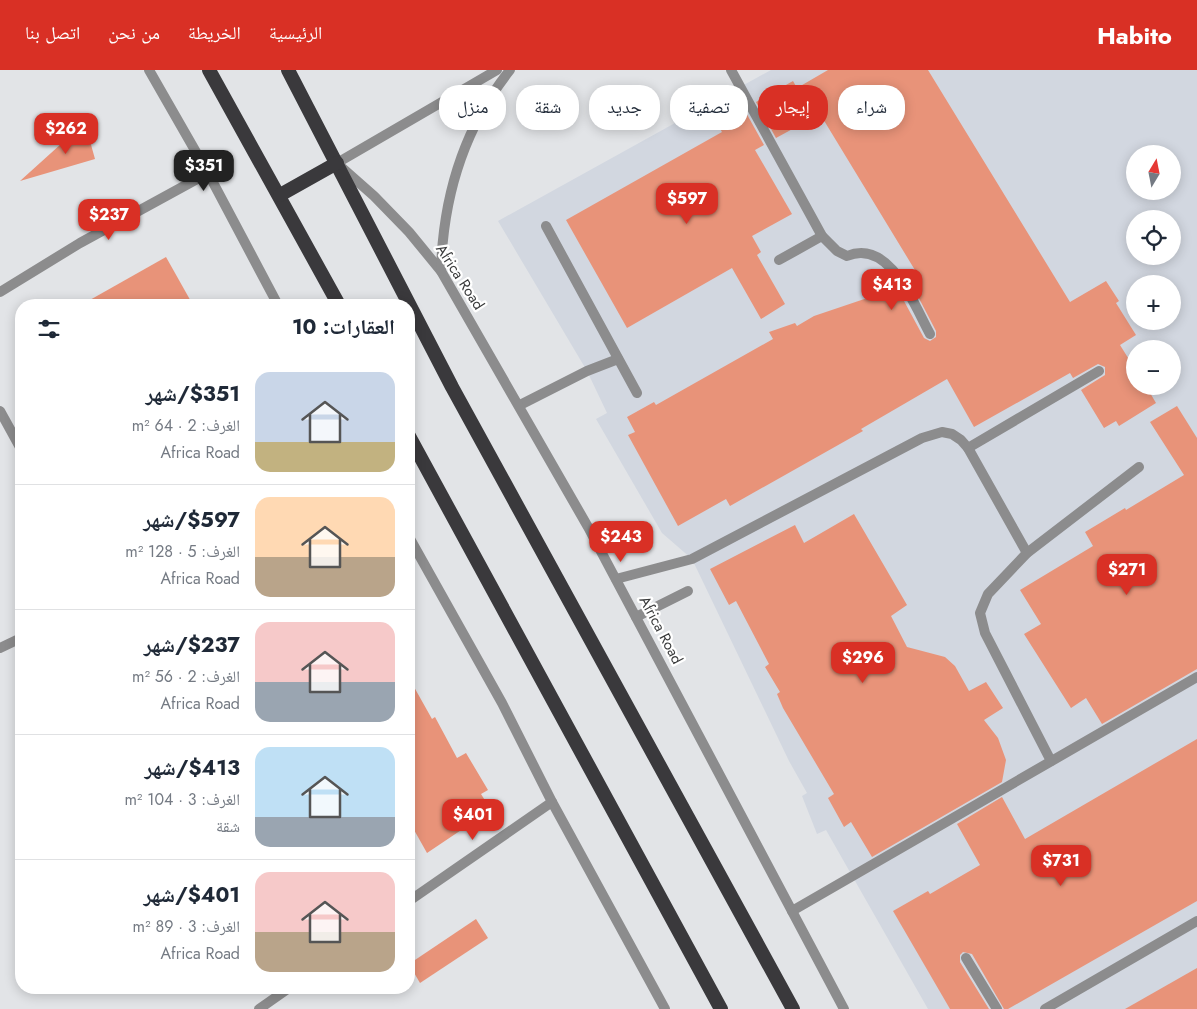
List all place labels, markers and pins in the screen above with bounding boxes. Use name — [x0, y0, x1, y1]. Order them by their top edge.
pin: $262 — [36, 112, 96, 155]
pin: $351 — [174, 150, 234, 192]
pin: $597 — [657, 182, 717, 225]
pin: $237 — [79, 198, 139, 241]
pin: $413 — [862, 268, 922, 311]
pin: $243 — [591, 520, 651, 563]
pin: $271 — [1097, 554, 1157, 596]
pin: $296 — [833, 642, 893, 684]
pin: $401 — [443, 798, 503, 841]
pin: $731 — [1031, 844, 1091, 887]

